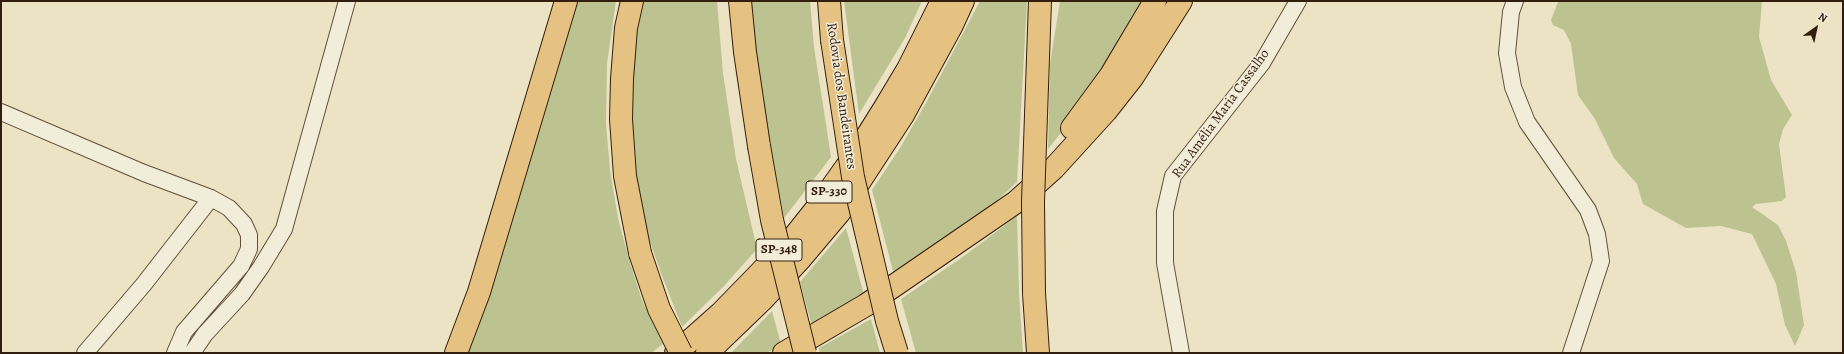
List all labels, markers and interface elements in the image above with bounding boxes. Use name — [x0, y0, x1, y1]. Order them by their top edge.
north arrow — [1796, 8, 1836, 48]
text: N — [1815, 9, 1830, 26]
street label: Rodovia dos Bandeirantes — [822, 22, 860, 170]
street label: Rua Amélia Maria Cassalho — [1169, 46, 1273, 182]
road number: SP-330 — [806, 181, 852, 203]
road number: SP-348 — [756, 239, 802, 261]

